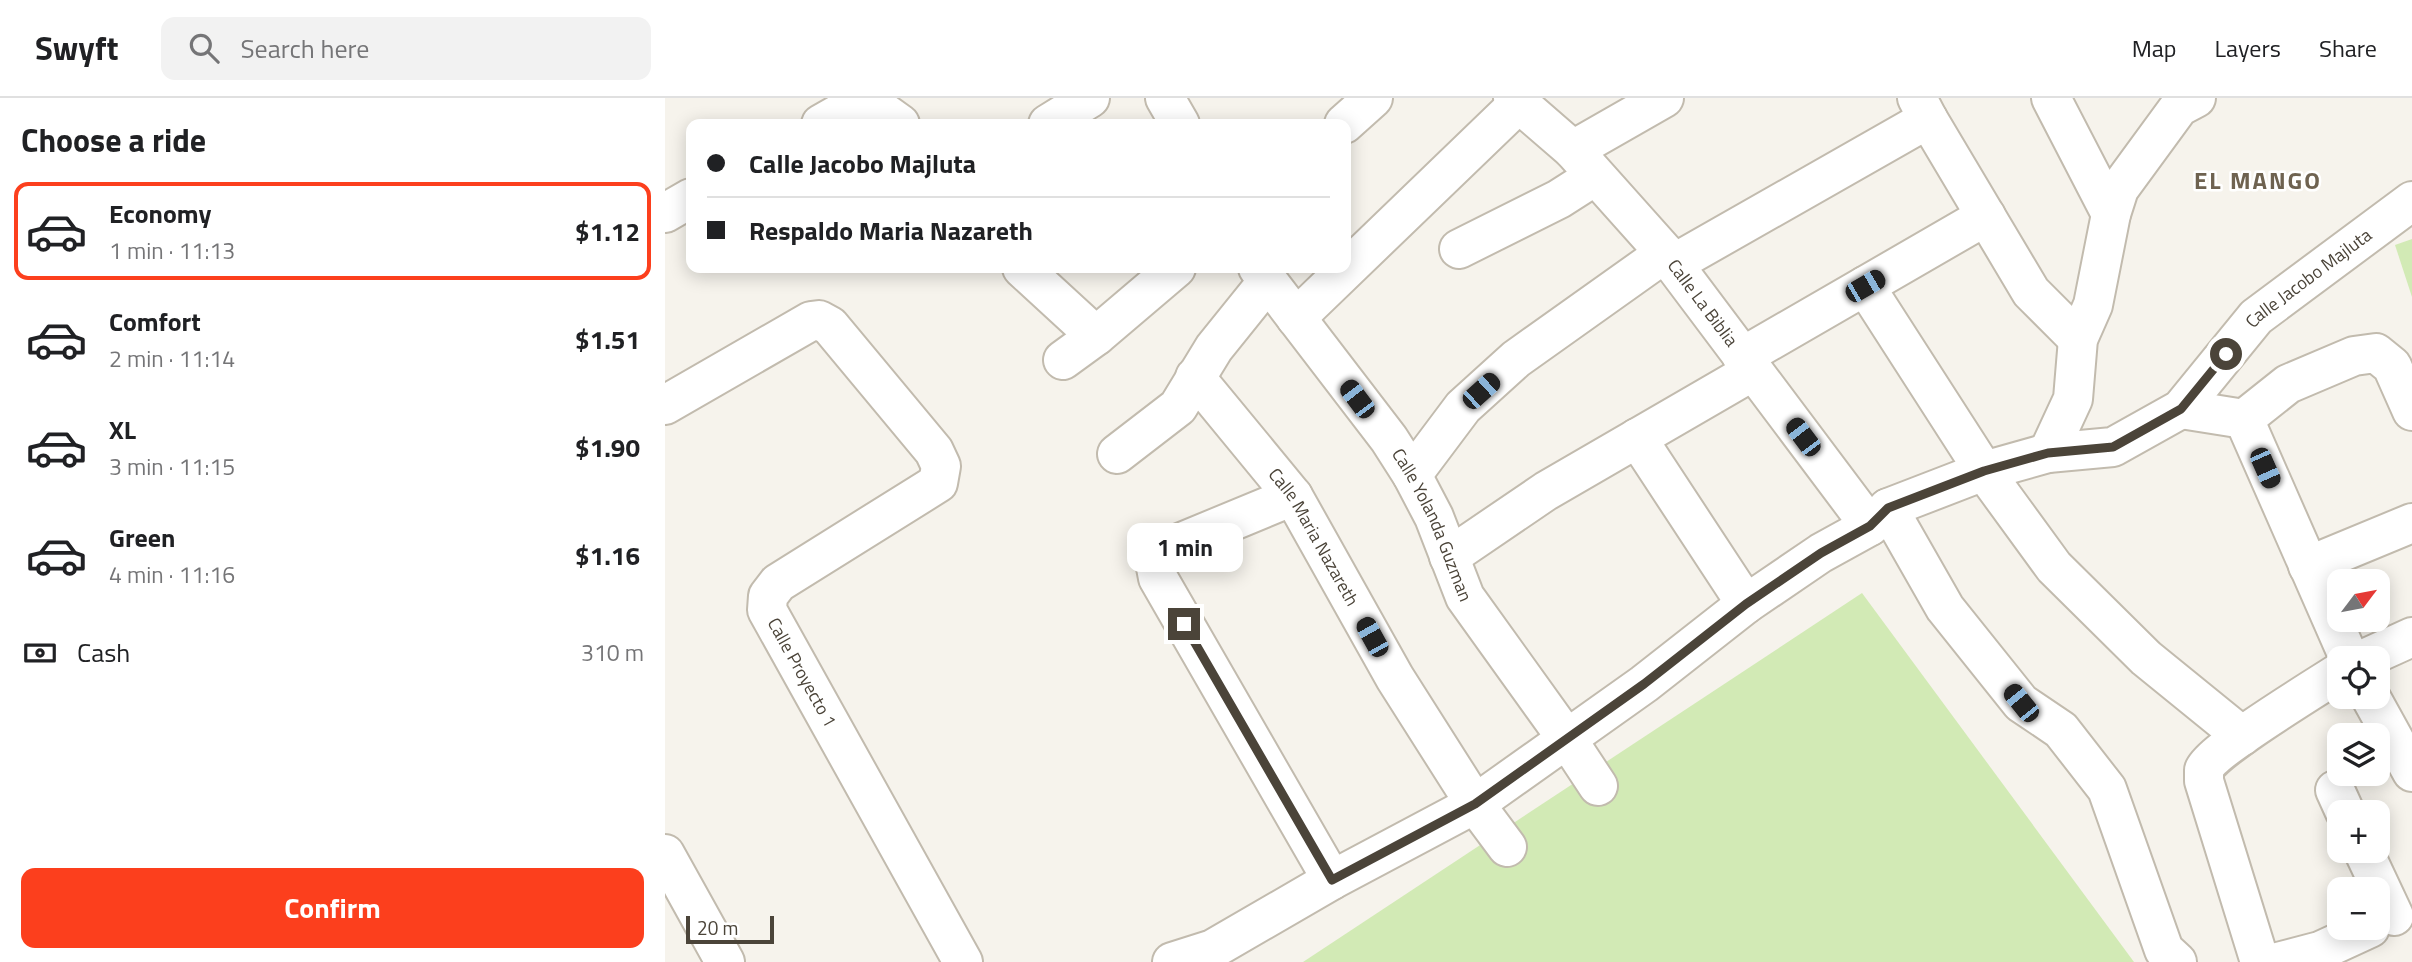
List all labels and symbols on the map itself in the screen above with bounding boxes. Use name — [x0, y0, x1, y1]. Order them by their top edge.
district label: EL MANGO — [2194, 162, 2322, 198]
street label: Calle Jacobo Majluta — [2238, 222, 2377, 334]
street label: Calle La Biblia — [1661, 253, 1745, 352]
car — [1842, 266, 1889, 306]
route start — [2210, 338, 2242, 370]
car — [1459, 369, 1504, 413]
car — [1336, 376, 1379, 422]
car — [1782, 414, 1825, 460]
street label: Calle Yolanda Guzman — [1385, 443, 1479, 605]
car — [2247, 445, 2284, 491]
street label: Calle Maria Nazareth — [1262, 462, 1366, 611]
callout: 1 min — [1126, 522, 1242, 572]
north arrow — [2327, 569, 2391, 632]
route end — [1168, 608, 1200, 640]
street label: Calle Proyecto 1 — [761, 612, 844, 732]
car — [1353, 614, 1392, 660]
car — [2000, 680, 2043, 726]
scale bar — [686, 913, 773, 945]

